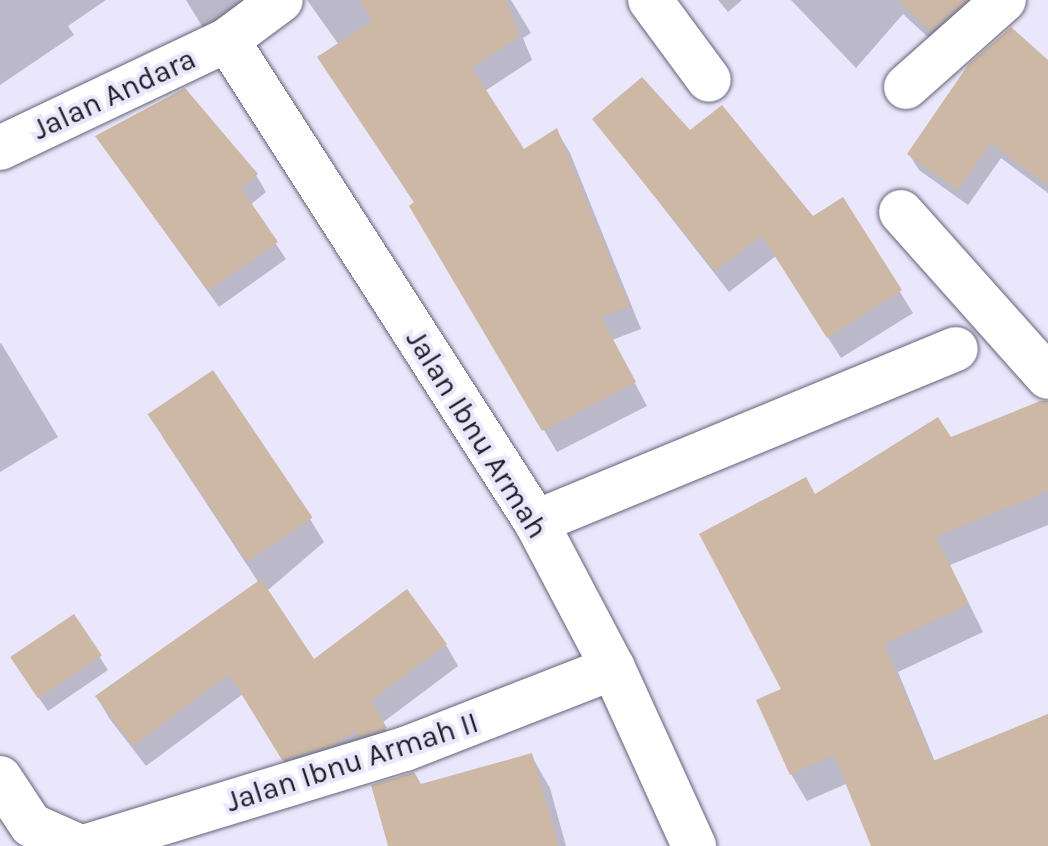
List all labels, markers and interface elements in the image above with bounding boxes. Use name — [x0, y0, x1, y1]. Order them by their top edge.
street label: Jalan Andara — [27, 41, 201, 147]
street label: Jalan Ibnu Armah — [398, 323, 556, 545]
street label: Jalan Ibnu Armah II — [221, 704, 483, 820]

